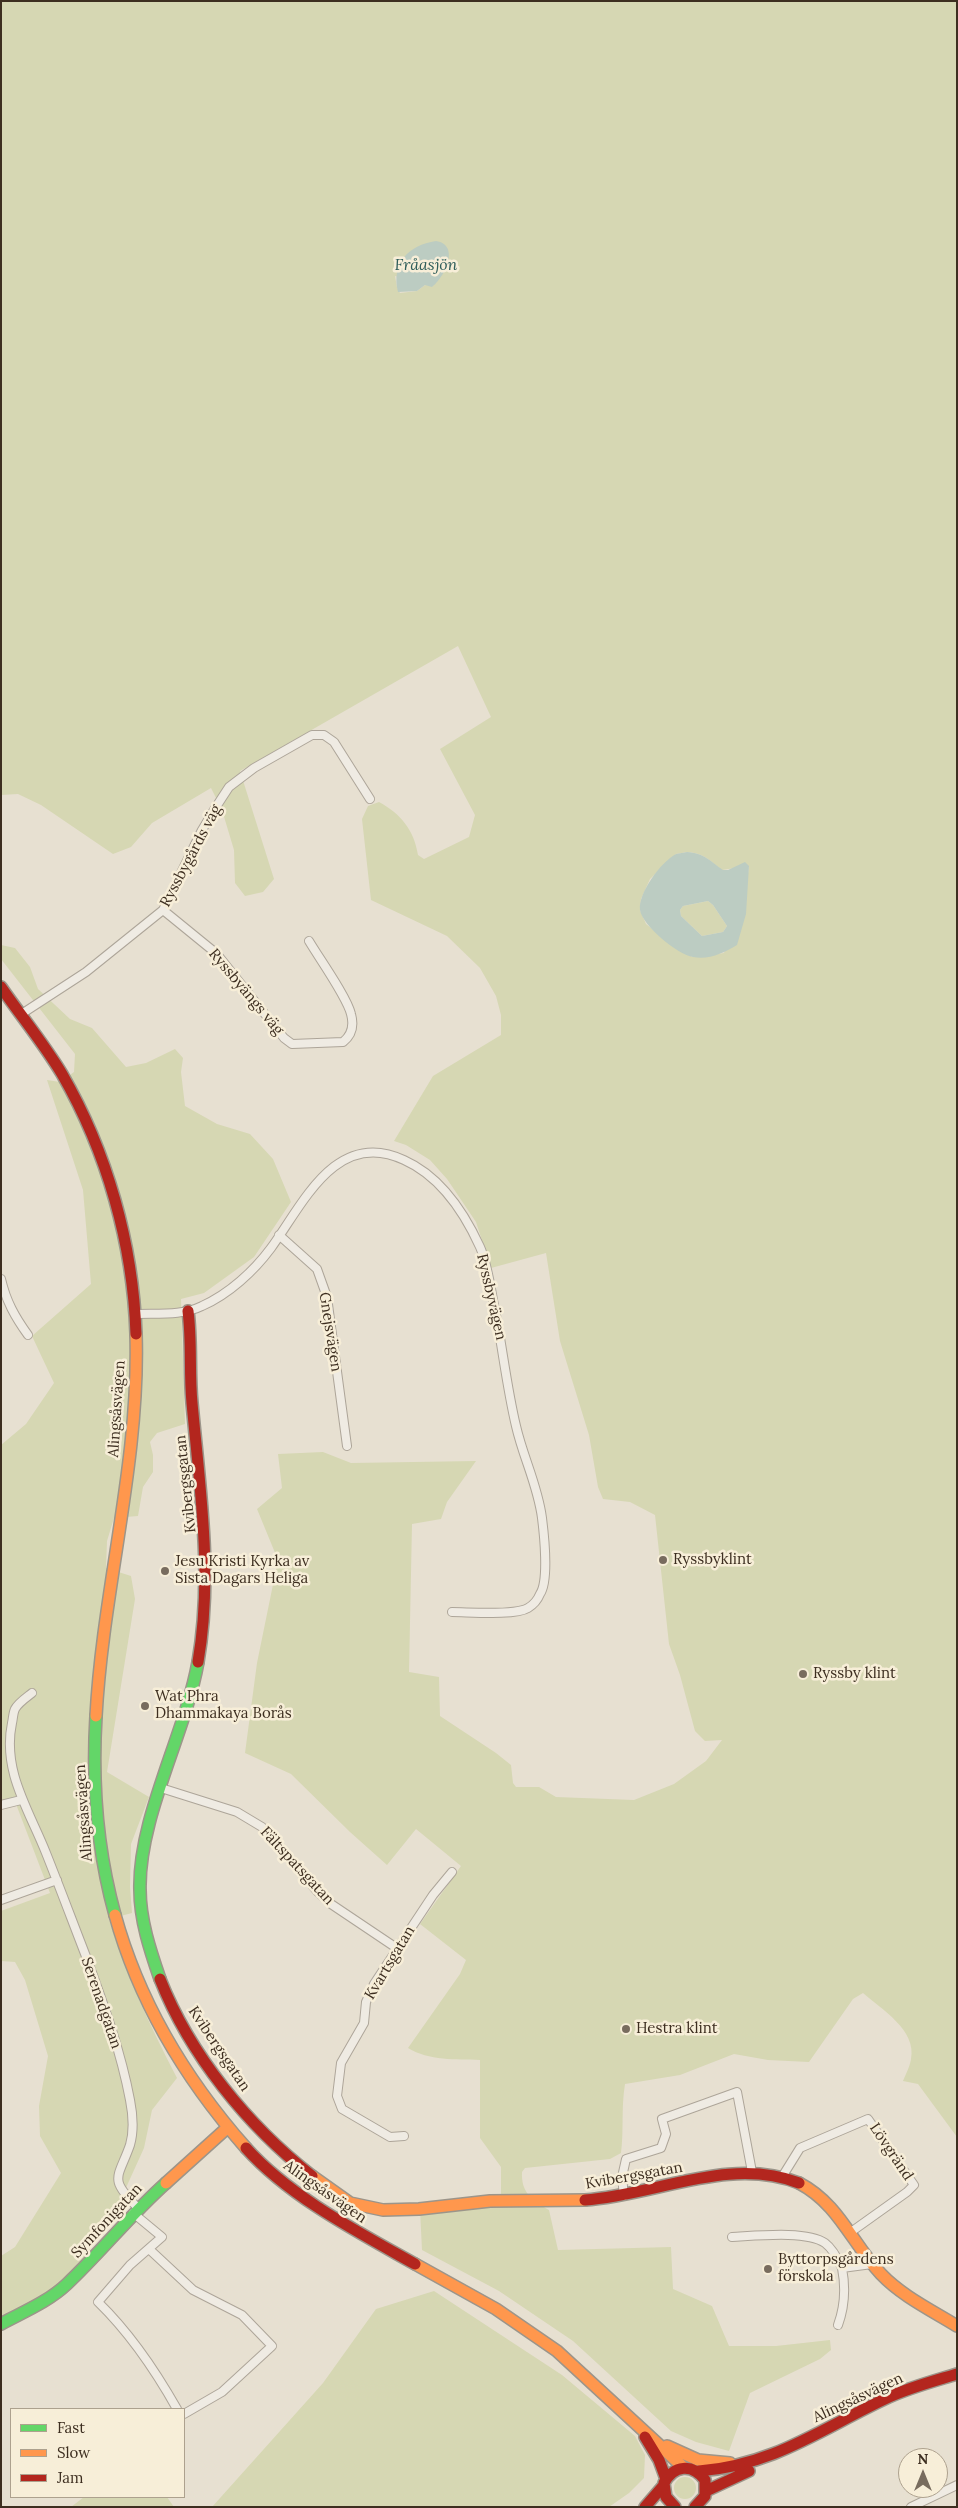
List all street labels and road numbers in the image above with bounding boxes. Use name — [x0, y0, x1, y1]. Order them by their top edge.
street label: Ryssbygårds väg — [156, 802, 226, 910]
street label: Ryssbyängs väg — [205, 945, 287, 1039]
street label: Ryssbyvägen — [472, 1252, 510, 1342]
street label: Gnejsvägen — [315, 1291, 345, 1373]
street label: Alingsåsvägen — [105, 1360, 129, 1458]
street label: Kvibergsgatan — [172, 1434, 200, 1534]
street label: Alingsåsvägen — [72, 1764, 96, 1862]
street label: Fältspatsgatan — [256, 1823, 338, 1909]
street label: Kvartsgatan — [361, 1923, 419, 2003]
street label: Serenadgatan — [77, 1955, 125, 2051]
street label: Kvibergsgatan — [184, 2003, 254, 2095]
street label: Lövgränd — [865, 2120, 917, 2184]
street label: Alingsåsvägen — [280, 2157, 370, 2227]
street label: Kvibergsgatan — [584, 2159, 684, 2193]
street label: Symfonigatan — [68, 2180, 146, 2262]
street label: Alingsåsvägen — [810, 2369, 906, 2427]

